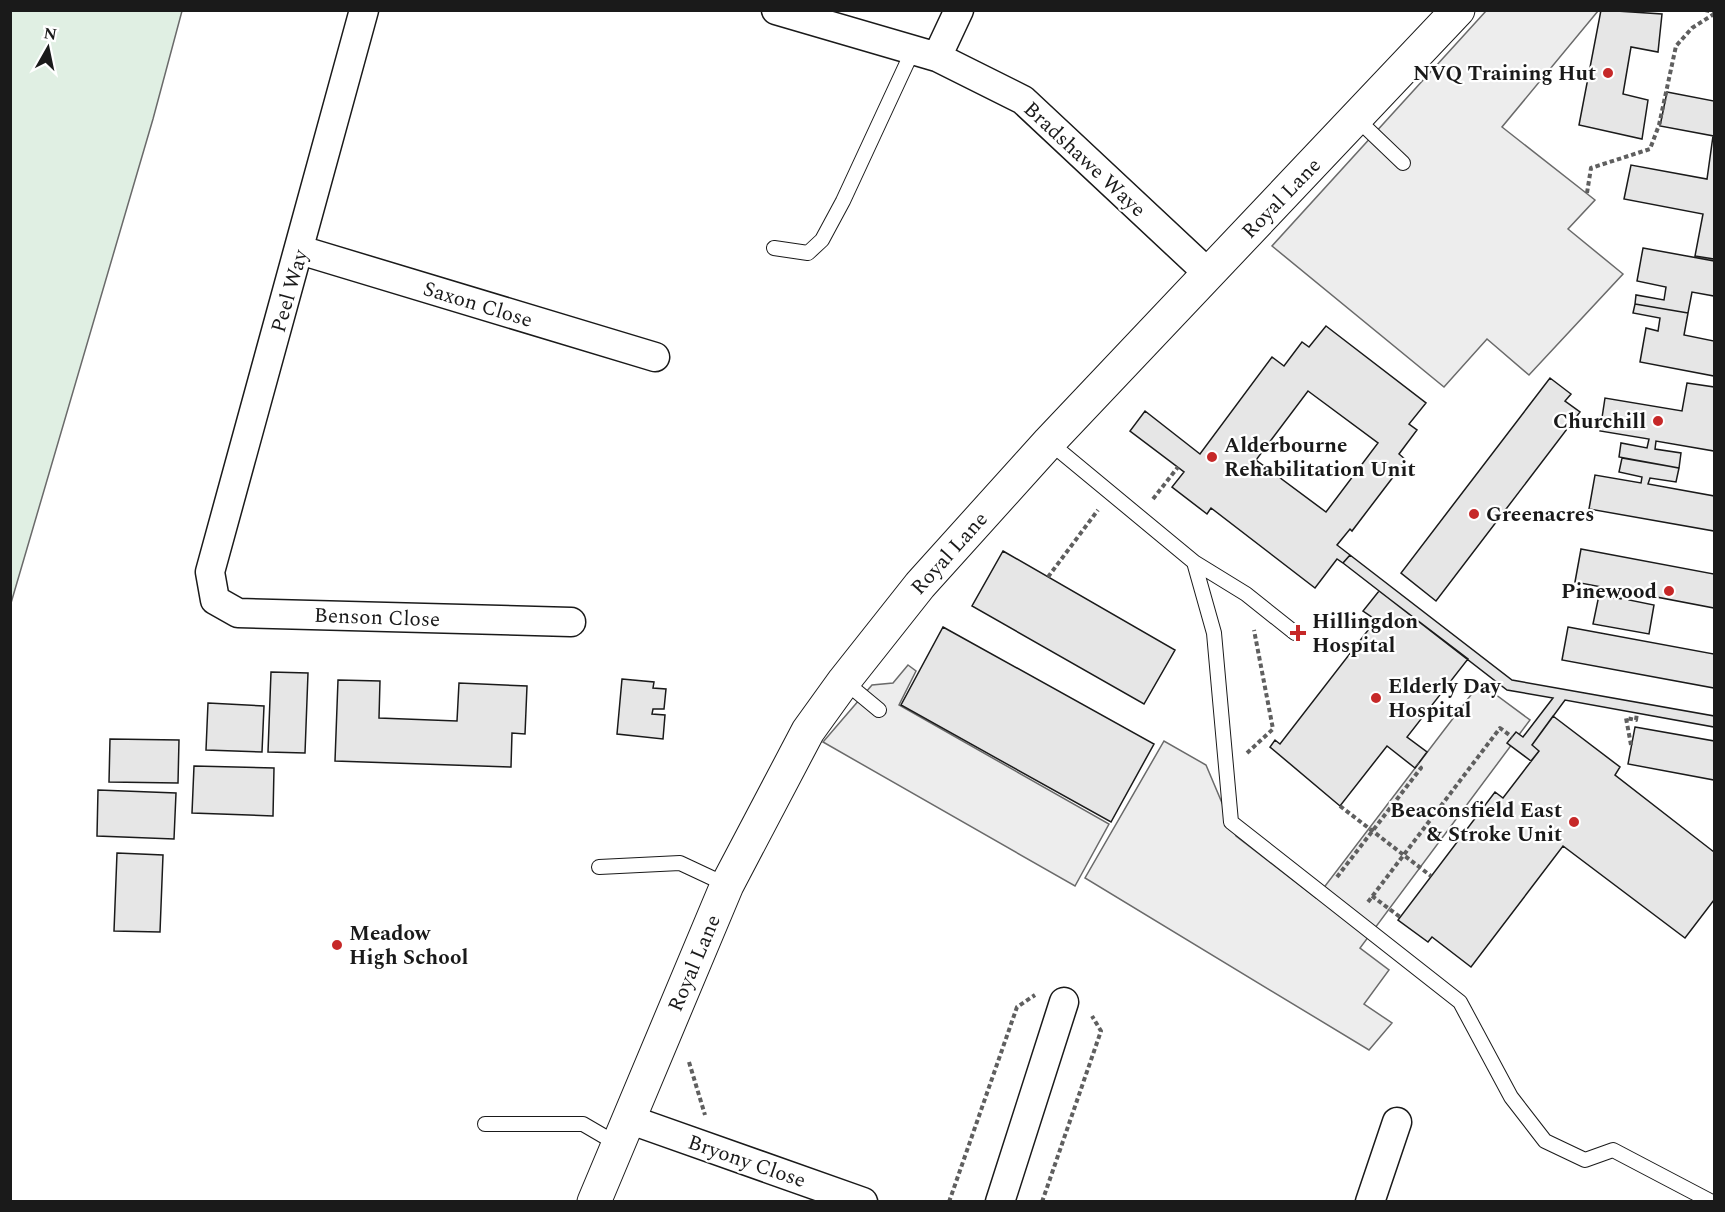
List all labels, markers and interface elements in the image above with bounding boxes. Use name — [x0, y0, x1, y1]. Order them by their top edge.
north arrow — [18, 18, 78, 78]
text: N — [42, 21, 59, 47]
place label: NVQ Training Hut — [1413, 58, 1596, 90]
marker: NVQ Training Hut — [1601, 66, 1615, 80]
street label: Bradshawe Waye — [1016, 94, 1153, 225]
street label: Royal Lane — [1234, 151, 1329, 247]
street label: Peel Way — [263, 245, 317, 337]
street label: Saxon Close — [419, 273, 536, 337]
place label: Churchill — [1553, 406, 1646, 438]
marker: Churchill — [1651, 414, 1665, 428]
place label: Alderbourne Rehabilitation Unit — [1224, 430, 1416, 486]
marker: Alderbourne Rehabilitation Unit — [1205, 450, 1219, 464]
place label: Greenacres — [1486, 499, 1594, 531]
street label: Royal Lane — [903, 505, 996, 603]
marker: Greenacres — [1467, 507, 1481, 521]
place label: Pinewood — [1561, 576, 1657, 608]
marker: Pinewood — [1662, 584, 1676, 598]
street label: Benson Close — [313, 600, 441, 636]
place label: Hillingdon Hospital — [1312, 606, 1418, 662]
marker: Hillingdon Hospital — [1289, 624, 1307, 642]
place label: Elderly Day Hospital — [1388, 671, 1501, 727]
marker: Elderly Day Hospital — [1369, 691, 1383, 705]
place label: Beaconsfield East & Stroke Unit — [1390, 795, 1562, 851]
marker: Beaconsfield East & Stroke Unit — [1567, 815, 1581, 829]
street label: Royal Lane — [660, 910, 730, 1017]
place label: Meadow High School — [349, 918, 469, 974]
marker: Meadow High School — [330, 938, 344, 952]
street label: Bryony Close — [683, 1127, 810, 1197]

